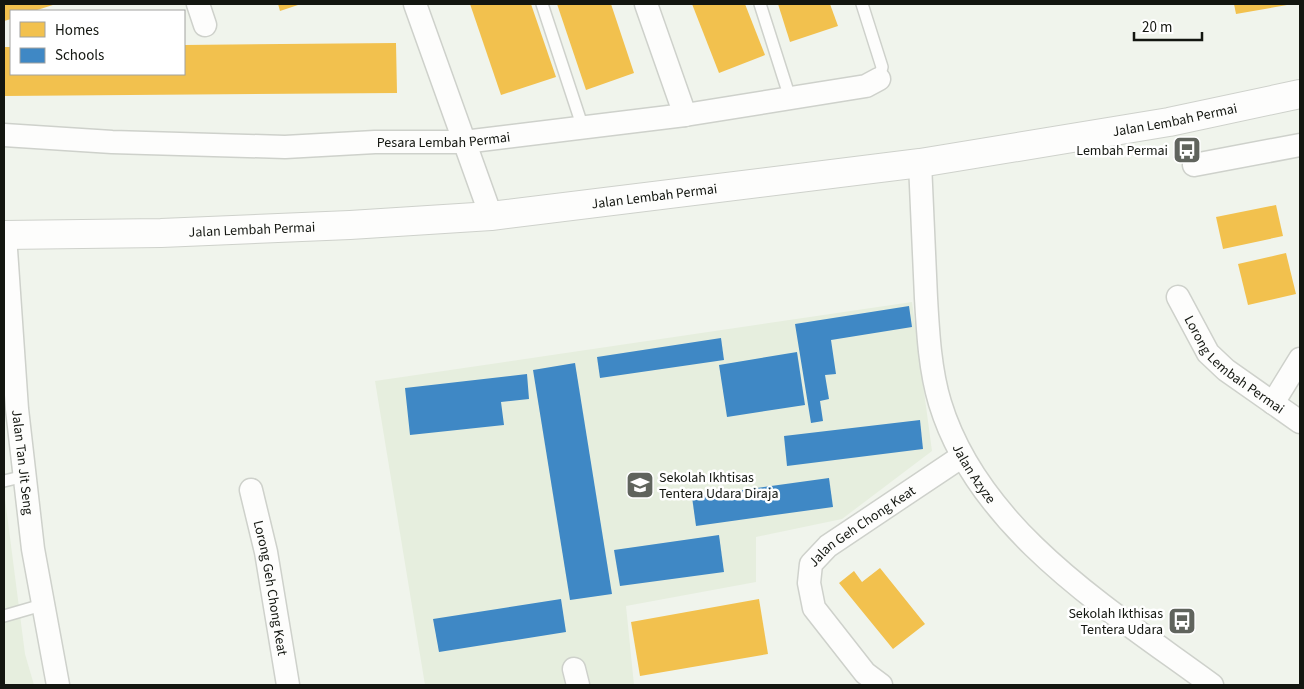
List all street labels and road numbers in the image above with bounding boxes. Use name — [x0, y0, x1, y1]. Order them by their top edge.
street label: Jalan Lembah Permai — [1111, 99, 1239, 142]
street label: Pesara Lembah Permai — [377, 127, 511, 153]
street label: Jalan Lembah Permai — [590, 179, 719, 215]
street label: Jalan Lembah Permai — [188, 217, 316, 243]
street label: Lorong Lembah Permai — [1179, 312, 1288, 419]
street label: Jalan Tan Jit Seng — [6, 409, 38, 516]
street label: Jalan Azyze — [947, 441, 1000, 508]
street label: Jalan Geh Chong Keat — [804, 481, 920, 572]
street label: Lorong Geh Chong Keat — [248, 518, 292, 658]

